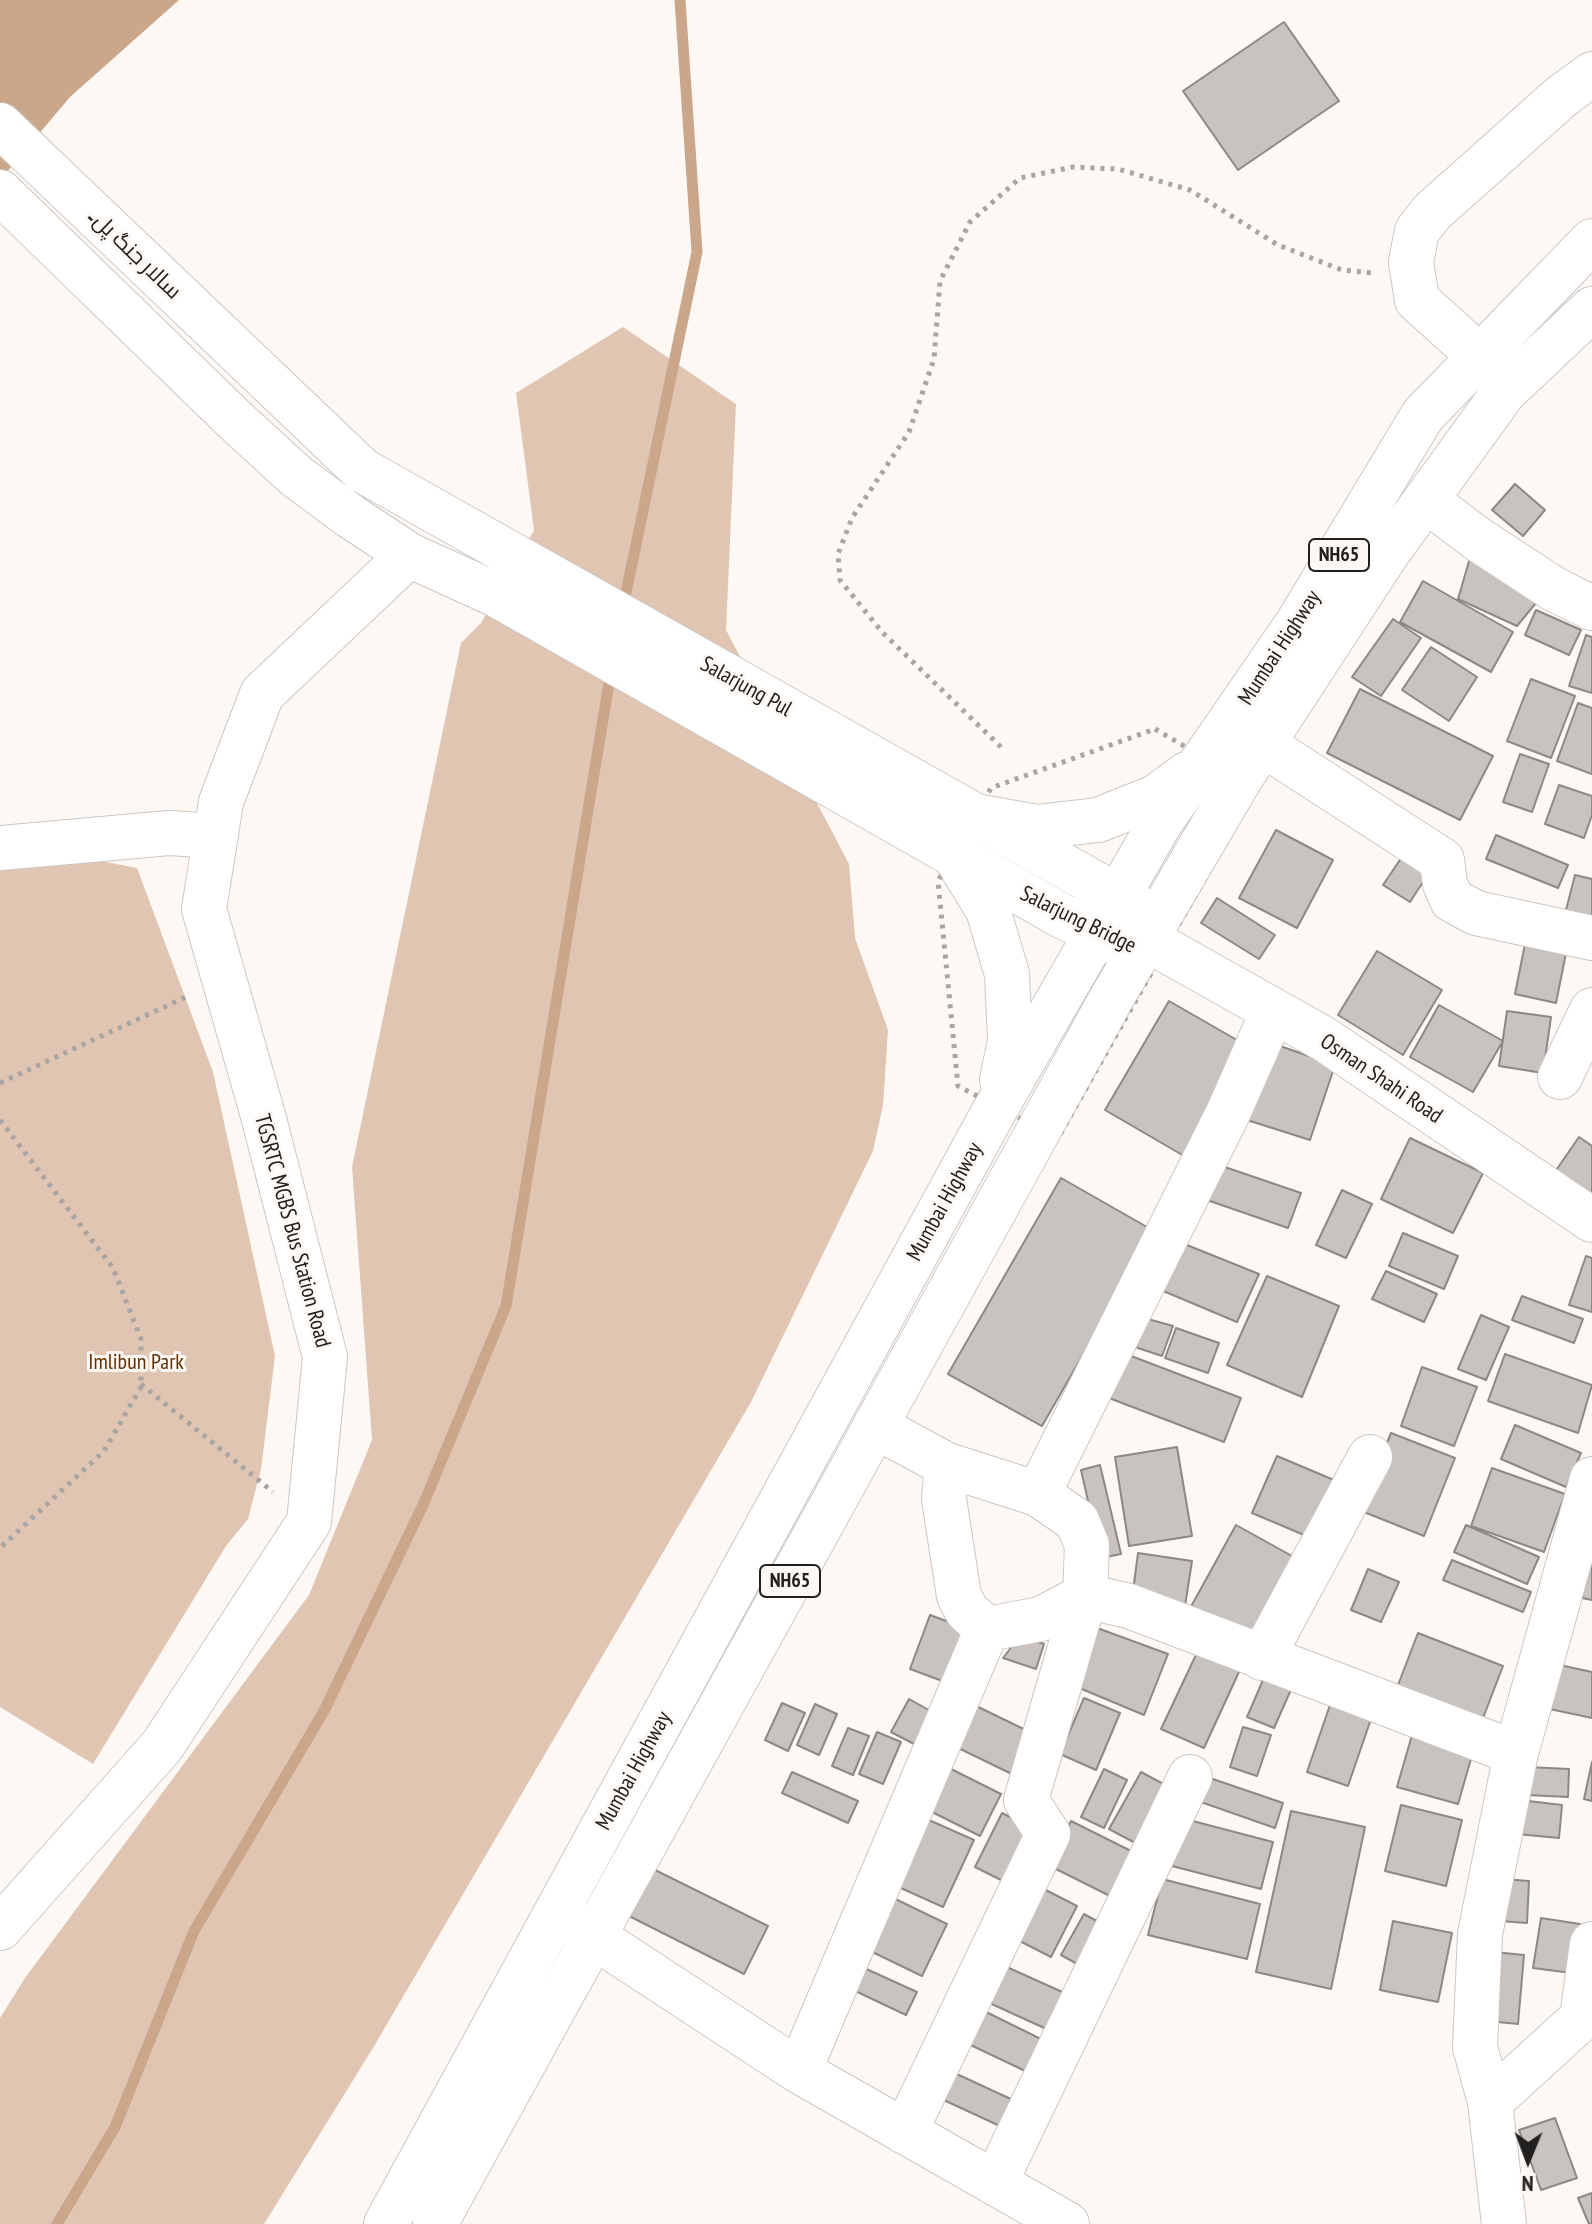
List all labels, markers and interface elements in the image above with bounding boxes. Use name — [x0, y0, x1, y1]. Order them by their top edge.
street label: سالار جنگ پل۔ — [82, 203, 186, 305]
road number: NH65 — [1309, 539, 1369, 571]
street label: Mumbai Highway — [1233, 586, 1327, 710]
street label: Salarjung Pul — [696, 651, 796, 723]
street label: Salarjung Bridge — [1016, 881, 1140, 959]
street label: Osman Shahi Road — [1315, 1028, 1447, 1130]
street label: TGSRTC MGBS Bus Station Road — [248, 1112, 336, 1350]
street label: Mumbai Highway — [902, 1138, 988, 1266]
park label: Imlibun Park — [88, 1350, 184, 1376]
road number: NH65 — [760, 1565, 820, 1597]
street label: Mumbai Highway — [591, 1707, 677, 1835]
north arrow — [1488, 2120, 1568, 2200]
text: N — [1521, 2170, 1534, 2198]

